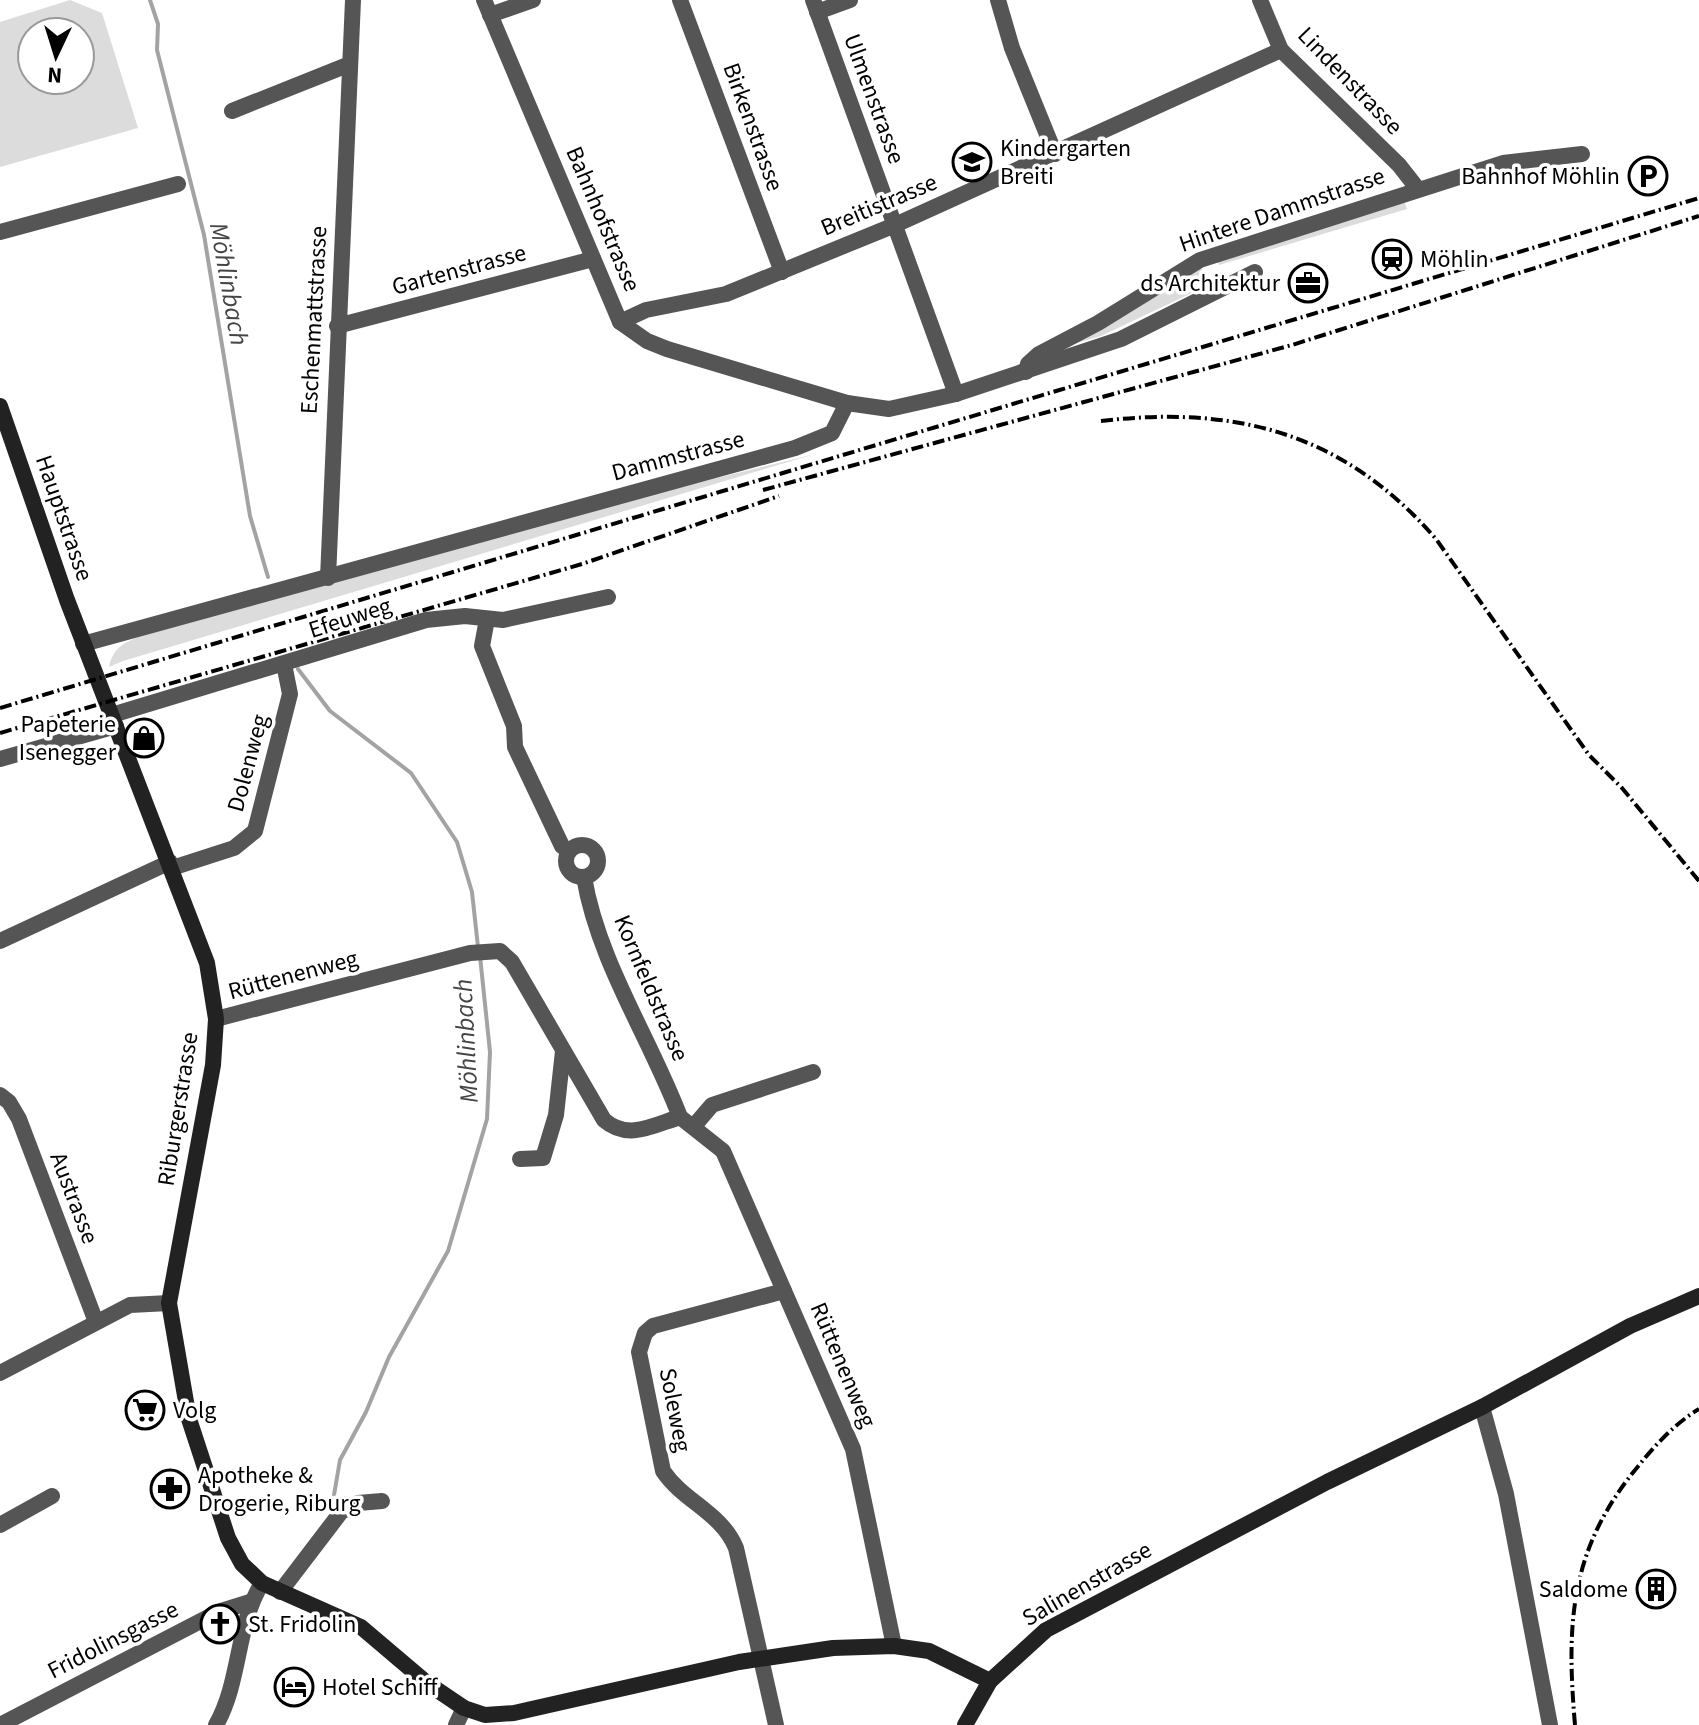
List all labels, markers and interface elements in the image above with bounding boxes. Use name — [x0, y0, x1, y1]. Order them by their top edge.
north arrow — [16, 16, 96, 96]
street label: Lindenstrasse — [1289, 19, 1411, 143]
street label: Ulmenstrasse — [834, 29, 914, 169]
text: N — [46, 58, 63, 91]
street label: Birkenstrasse — [714, 58, 792, 196]
place label: Kindergarten Breiti — [1000, 131, 1131, 194]
street label: Bahnhofstrasse — [557, 141, 649, 297]
school or university icon: Kindergarten Breiti — [951, 141, 993, 183]
parking icon: Bahnhof Möhlin — [1627, 155, 1669, 197]
street label: Hintere Dammstrasse — [1174, 158, 1390, 262]
place label: Bahnhof Möhlin — [1461, 159, 1620, 194]
street label: Breitistrasse — [815, 165, 943, 245]
water label: Möhlinbach — [200, 220, 258, 348]
street label: Eschenmattstrasse — [292, 225, 336, 415]
street label: Gartenstrasse — [388, 235, 530, 305]
station icon: Möhlin — [1371, 238, 1413, 280]
place label: Möhlin — [1420, 242, 1489, 277]
office icon: ds Architektur — [1287, 262, 1329, 304]
place label: ds Architektur — [1140, 266, 1281, 301]
street label: Dammstrasse — [608, 421, 748, 491]
street label: Hauptstrasse — [26, 450, 102, 586]
street label: Efeuweg — [304, 588, 396, 648]
place label: Papeterie Isenegger — [19, 707, 117, 770]
street label: Dolenweg — [218, 710, 278, 816]
shop icon: Papeterie Isenegger — [123, 717, 165, 759]
street label: Kornfeldstrasse — [604, 909, 698, 1067]
street label: Rüttenenweg — [224, 941, 362, 1009]
water label: Möhlinbach — [444, 978, 488, 1104]
street label: Riburgerstrasse — [149, 1029, 207, 1189]
street label: Austrasse — [41, 1147, 107, 1249]
street label: Rüttenenweg — [801, 1297, 885, 1433]
street label: Soleweg — [650, 1365, 700, 1455]
supermarket icon: Volg — [124, 1389, 166, 1431]
place label: Volg — [173, 1393, 216, 1428]
place label: Apotheke & Drogerie, Riburg — [198, 1458, 361, 1521]
pharmacy icon: Apotheke & Drogerie, Riburg — [149, 1468, 191, 1510]
street label: Salinenstrasse — [1016, 1533, 1158, 1635]
building icon: Saldome — [1635, 1568, 1677, 1610]
place label: Saldome — [1539, 1572, 1628, 1607]
street label: Fridolinsgasse — [41, 1592, 185, 1688]
church icon: St. Fridolin — [199, 1603, 241, 1645]
place label: St. Fridolin — [248, 1607, 356, 1642]
hotel icon: Hotel Schiff — [273, 1666, 315, 1708]
place label: Hotel Schiff — [322, 1670, 439, 1705]

